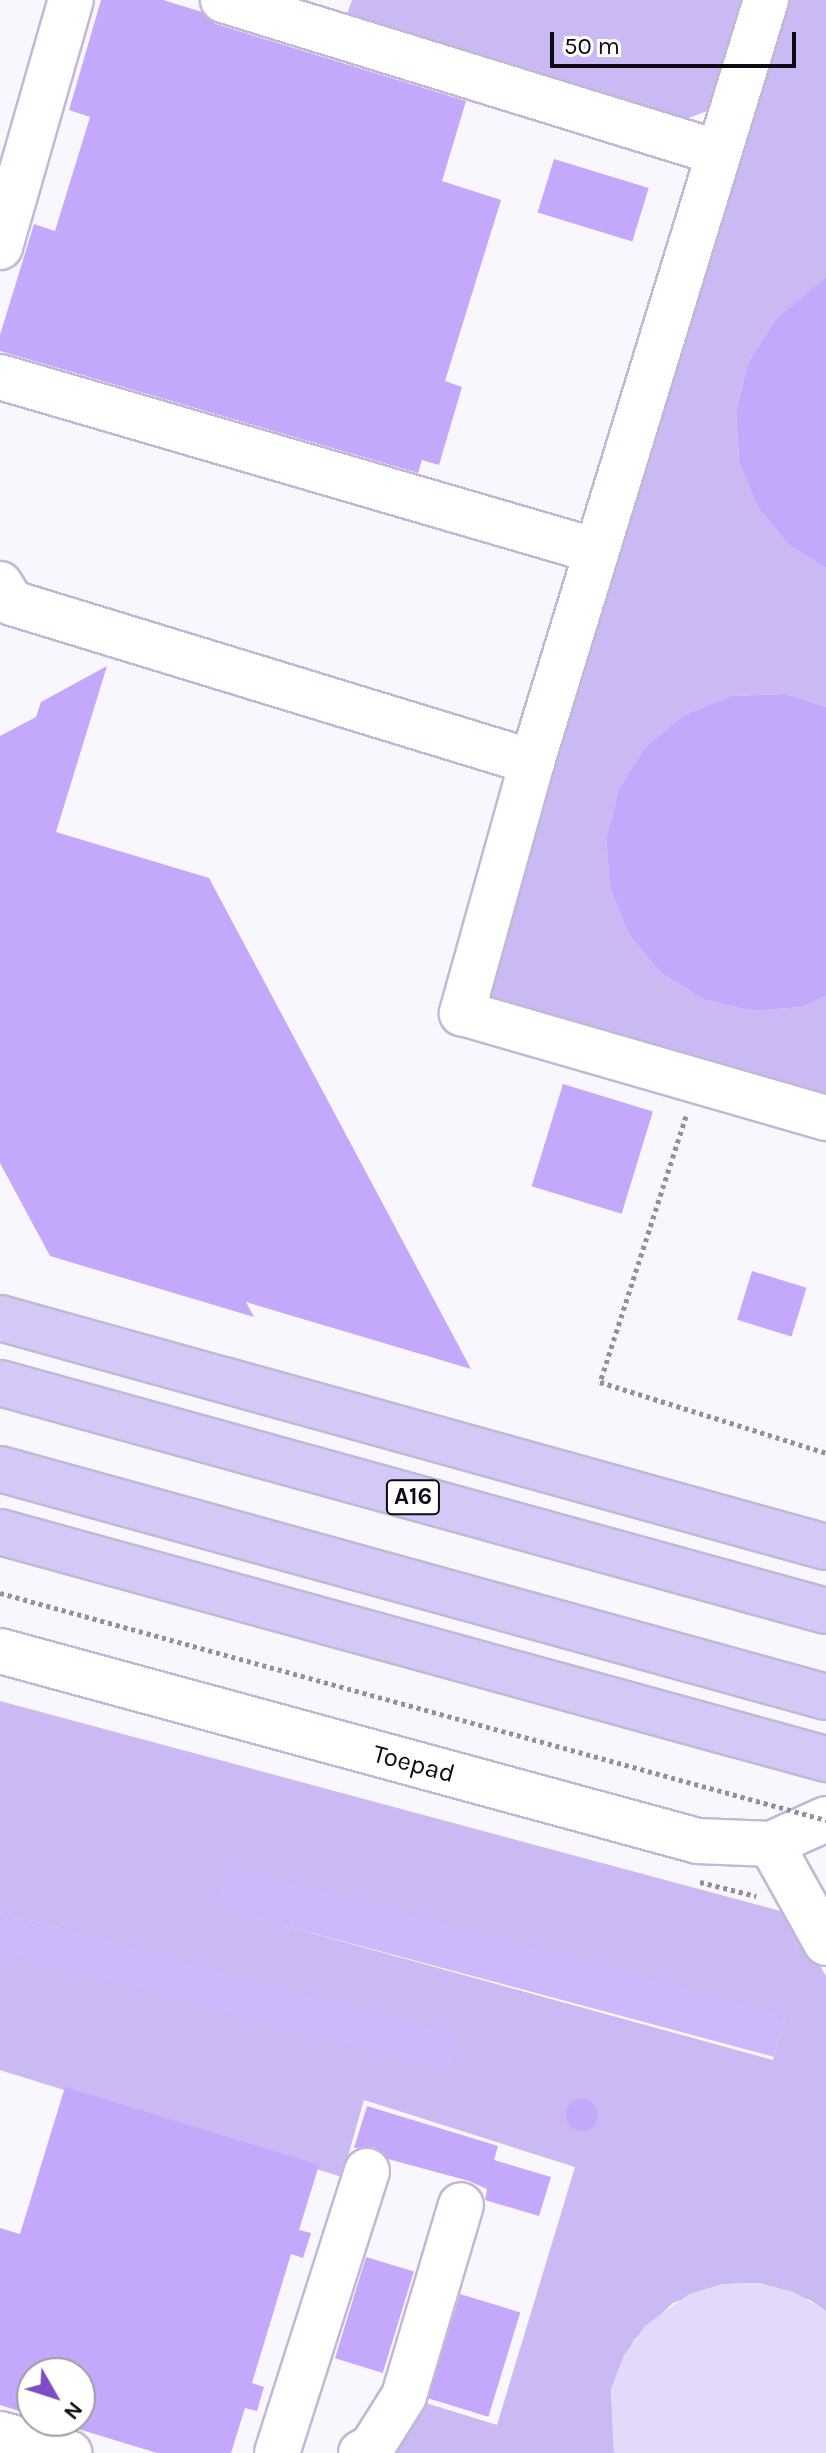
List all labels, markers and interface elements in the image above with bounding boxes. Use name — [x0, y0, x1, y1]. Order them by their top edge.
scale bar — [554, 16, 800, 66]
text: 50 m — [564, 32, 620, 60]
road number: A16 — [385, 1477, 441, 1517]
street label: Toepad — [370, 1738, 458, 1790]
north arrow — [16, 2357, 96, 2437]
text: N — [58, 2397, 88, 2425]

